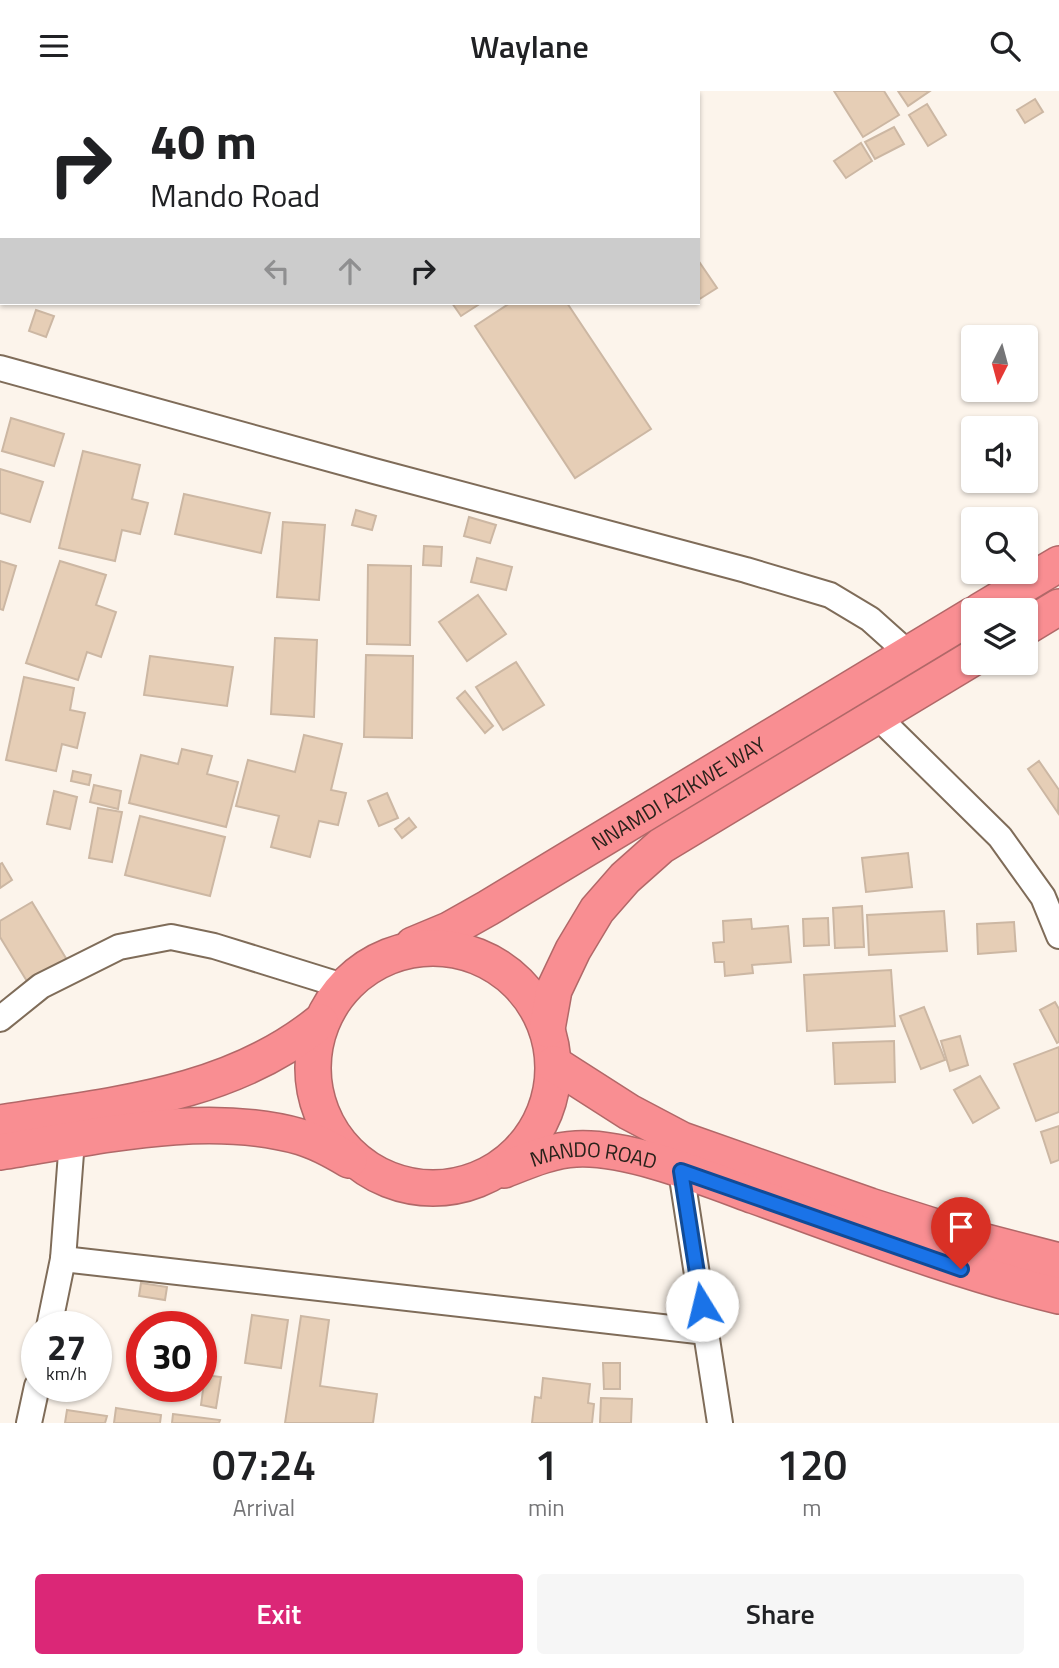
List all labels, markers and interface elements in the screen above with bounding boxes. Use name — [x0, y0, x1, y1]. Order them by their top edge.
text: Waylane — [470, 22, 589, 70]
icon: menu — [35, 27, 73, 65]
icon: search — [986, 27, 1024, 65]
text: 40 m — [150, 103, 257, 178]
icon: right — [35, 119, 126, 210]
text: Mando Road — [150, 171, 320, 219]
icon: left — [258, 252, 296, 290]
icon: ahead — [331, 252, 369, 290]
icon: right — [404, 252, 442, 290]
north arrow — [961, 325, 1038, 403]
map controls — [961, 325, 1038, 675]
button: sound — [961, 416, 1038, 493]
button: search — [961, 507, 1038, 584]
button: layers — [961, 598, 1038, 675]
street label: NNAMDI AZIKWE WAY — [585, 728, 772, 858]
street label: MANDO ROAD — [525, 1133, 661, 1177]
pin — [931, 1197, 991, 1269]
icon: arrive — [942, 1208, 980, 1246]
position arrow — [665, 1268, 739, 1342]
speed limit sign: 30 — [126, 1311, 217, 1402]
text: 27 — [47, 1320, 86, 1374]
text: km/h — [46, 1360, 87, 1387]
text: 07:24 — [212, 1432, 316, 1496]
text: 1 — [535, 1432, 558, 1496]
text: 120 — [777, 1432, 847, 1496]
text: Arrival — [233, 1490, 295, 1525]
text: min — [528, 1490, 565, 1525]
text: m — [802, 1490, 821, 1525]
button: Exit — [35, 1574, 523, 1654]
button: Share — [537, 1574, 1024, 1654]

